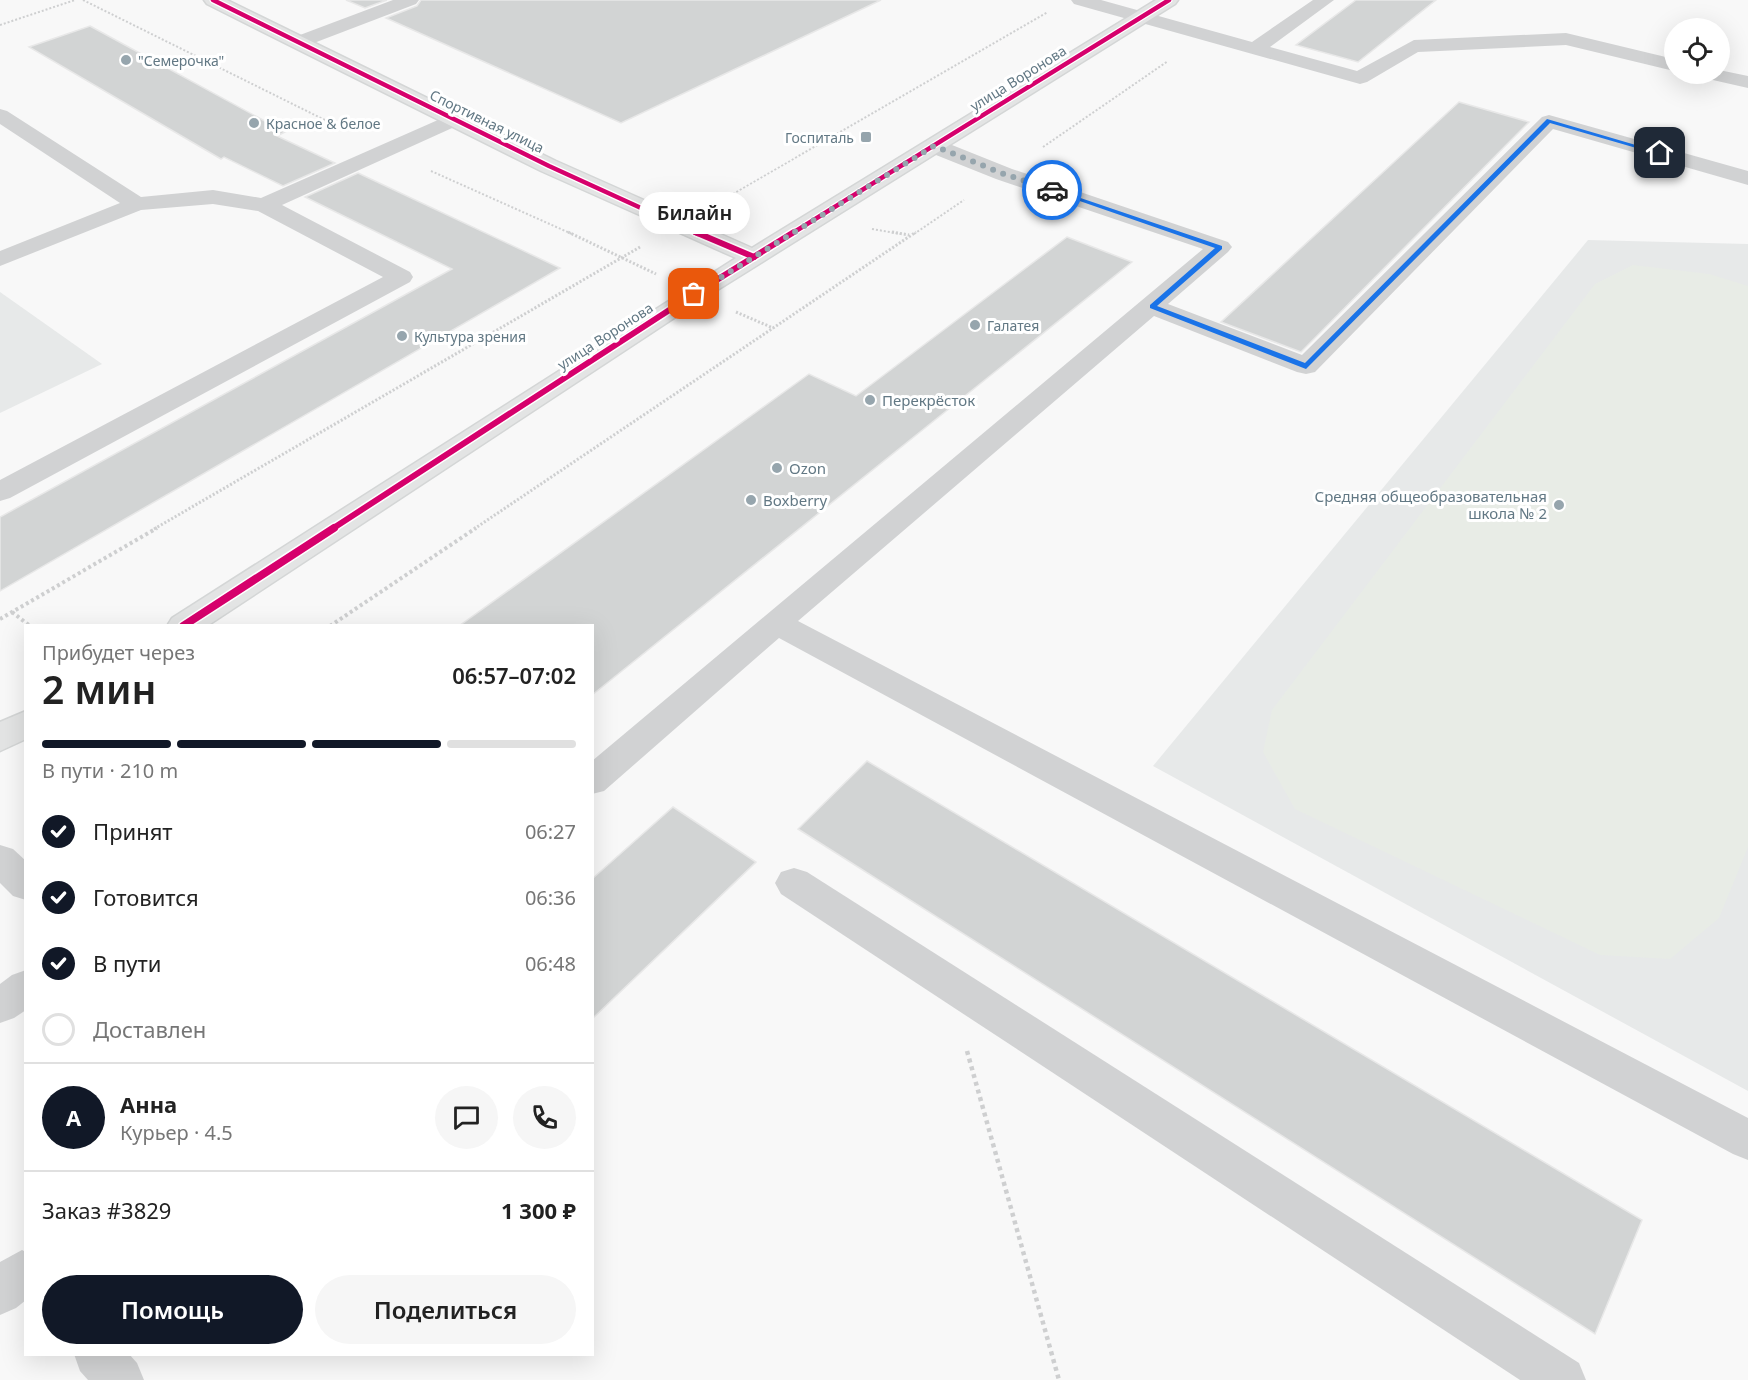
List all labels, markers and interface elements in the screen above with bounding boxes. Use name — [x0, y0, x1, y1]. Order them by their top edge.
map controls — [1664, 18, 1730, 84]
button: locate — [1664, 18, 1730, 84]
street label: улица Воронова — [966, 41, 1070, 115]
place label: "Семерочка" — [138, 51, 224, 70]
marker: "Семерочка" — [119, 53, 133, 67]
street label: Спортивная улица — [427, 85, 547, 157]
place label: Красное & белое — [266, 114, 381, 133]
marker: Красное & белое — [247, 116, 261, 130]
pin — [1634, 127, 1685, 178]
place label: Госпиталь — [785, 128, 854, 147]
marker: Госпиталь — [859, 130, 873, 144]
icon: home — [1643, 136, 1676, 169]
courier — [1022, 160, 1082, 220]
icon: car — [1036, 174, 1069, 207]
callout: Билайн — [638, 192, 750, 234]
text: Билайн — [657, 199, 732, 226]
pin — [668, 268, 719, 319]
icon: bag — [677, 277, 710, 310]
street label: улица Воронова — [554, 298, 656, 374]
place label: Галатея — [987, 316, 1039, 335]
marker: Галатея — [968, 318, 982, 332]
place label: Культура зрения — [414, 327, 526, 346]
marker: Культура зрения — [395, 329, 409, 343]
place label: Перекрёсток — [882, 390, 975, 410]
marker: Перекрёсток — [863, 393, 877, 407]
place label: Ozon — [789, 458, 826, 478]
marker: Ozon — [770, 461, 784, 475]
place label: Средняя общеобразовательная школа № 2 — [1315, 486, 1547, 523]
place label: Boxberry — [763, 490, 828, 510]
marker: Boxberry — [744, 493, 758, 507]
marker: Средняя общеобразовательная школа № 2 — [1552, 498, 1566, 512]
text: Прибудет через — [42, 639, 195, 666]
text: 06:57–07:02 — [452, 660, 576, 690]
text: 2 мин — [42, 662, 157, 715]
text: В пути · 210 m — [42, 757, 178, 784]
icon: check — [42, 815, 75, 848]
text: Принят — [93, 816, 173, 846]
text: 06:27 — [525, 818, 576, 845]
icon: check — [42, 881, 75, 914]
text: Готовится — [93, 882, 199, 912]
text: 06:36 — [525, 884, 576, 911]
icon: check — [42, 947, 75, 980]
text: В пути — [93, 948, 161, 978]
text: 06:48 — [525, 950, 576, 977]
text: Доставлен — [93, 1014, 206, 1044]
button: chat — [435, 1086, 498, 1149]
button: phone — [513, 1086, 576, 1149]
text: Анна — [120, 1089, 177, 1119]
text: А — [66, 1102, 81, 1132]
text: Курьер · 4.5 — [120, 1119, 233, 1146]
text: Заказ #3829 — [42, 1195, 171, 1225]
text: 1 300 ₽ — [501, 1195, 576, 1225]
button: Помощь — [42, 1275, 303, 1344]
button: Поделиться — [315, 1275, 576, 1344]

